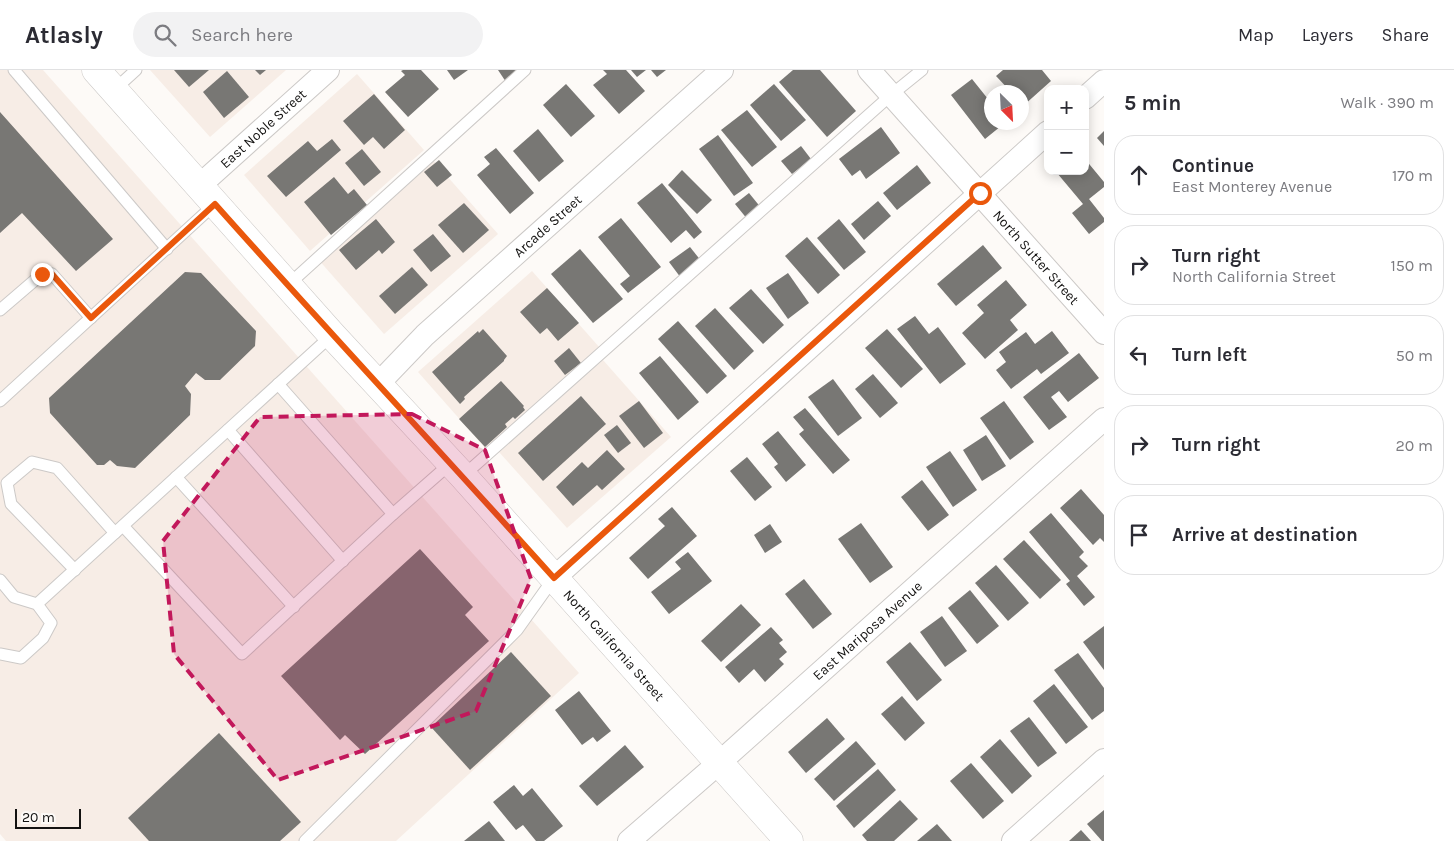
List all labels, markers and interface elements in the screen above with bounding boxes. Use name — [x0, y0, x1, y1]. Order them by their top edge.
search box — [133, 12, 483, 57]
text: Atlasly — [25, 21, 103, 49]
icon: search — [151, 21, 179, 49]
text: Search here — [191, 24, 293, 46]
text: Map — [1238, 24, 1274, 46]
text: Layers — [1302, 24, 1354, 46]
text: Share — [1382, 24, 1429, 46]
street label: East Noble Street — [216, 85, 310, 172]
north arrow — [984, 85, 1029, 130]
map controls — [1044, 85, 1089, 175]
button: + — [1044, 85, 1089, 130]
text: 5 min — [1124, 91, 1181, 115]
text: Walk · 390 m — [1340, 93, 1434, 112]
button: − — [1044, 130, 1089, 175]
text: Continue — [1172, 155, 1254, 177]
icon: ahead — [1125, 161, 1153, 189]
text: 170 m — [1392, 166, 1433, 185]
text: East Monterey Avenue — [1172, 177, 1332, 196]
route start — [969, 182, 992, 205]
street label: Arcade Street — [510, 191, 585, 261]
street label: North Sutter Street — [990, 206, 1083, 308]
text: Turn right — [1172, 245, 1261, 267]
icon: right — [1125, 251, 1153, 279]
text: 150 m — [1390, 256, 1433, 275]
route end — [31, 263, 54, 286]
text: North California Street — [1172, 267, 1336, 286]
icon: left — [1125, 341, 1153, 369]
text: Turn left — [1172, 344, 1247, 366]
text: 50 m — [1396, 346, 1433, 365]
icon: right — [1125, 431, 1153, 459]
text: Turn right — [1172, 434, 1261, 456]
text: 20 m — [1395, 436, 1433, 455]
icon: arrive — [1125, 521, 1153, 549]
text: Arrive at destination — [1172, 524, 1358, 546]
street label: East Mariposa Avenue — [809, 577, 925, 684]
street label: North California Street — [560, 586, 668, 704]
scale bar — [15, 806, 81, 829]
text: 20 m — [22, 809, 55, 826]

